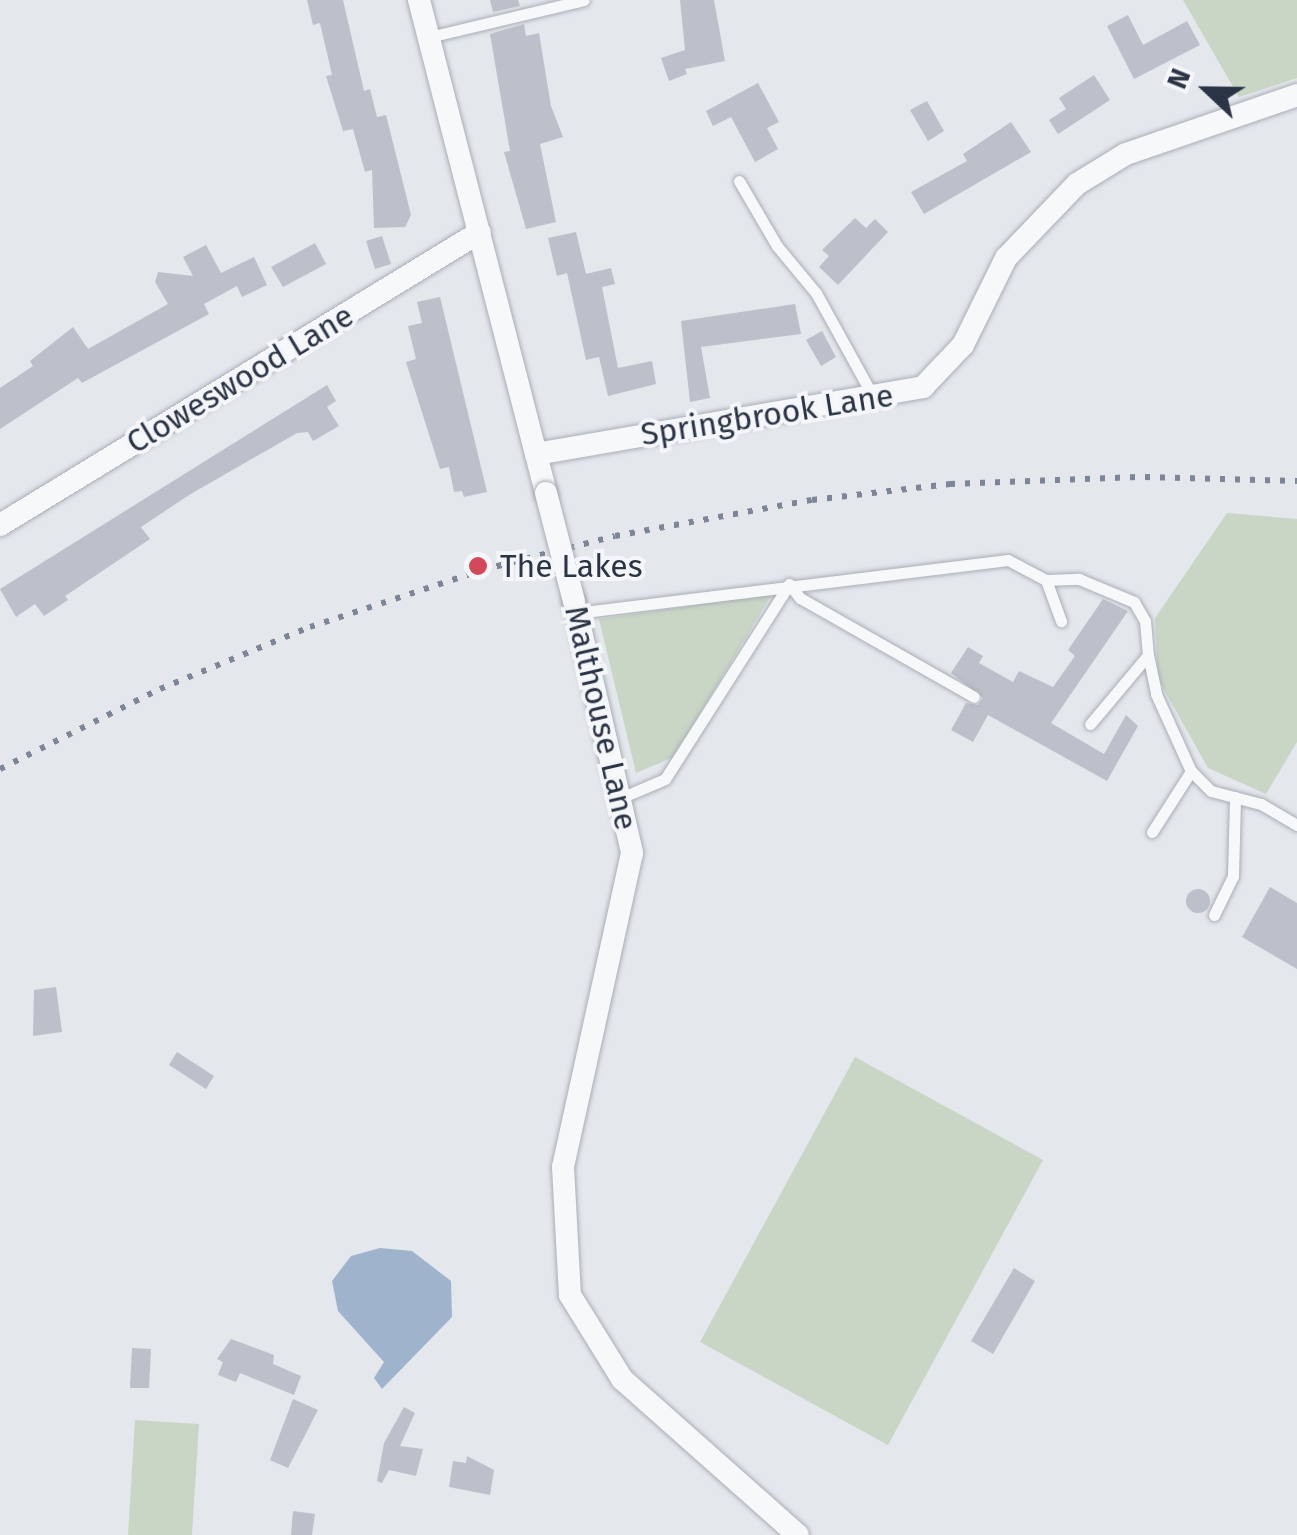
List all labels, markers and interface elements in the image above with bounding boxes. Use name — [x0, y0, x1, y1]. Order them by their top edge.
north arrow — [1157, 40, 1257, 140]
text: N — [1160, 64, 1197, 93]
street label: Cloweswood Lane — [120, 296, 360, 462]
street label: Springbrook Lane — [638, 376, 896, 454]
place label: The Lakes — [500, 547, 643, 585]
marker: The Lakes — [465, 553, 491, 579]
street label: Malthouse Lane — [557, 602, 645, 834]

